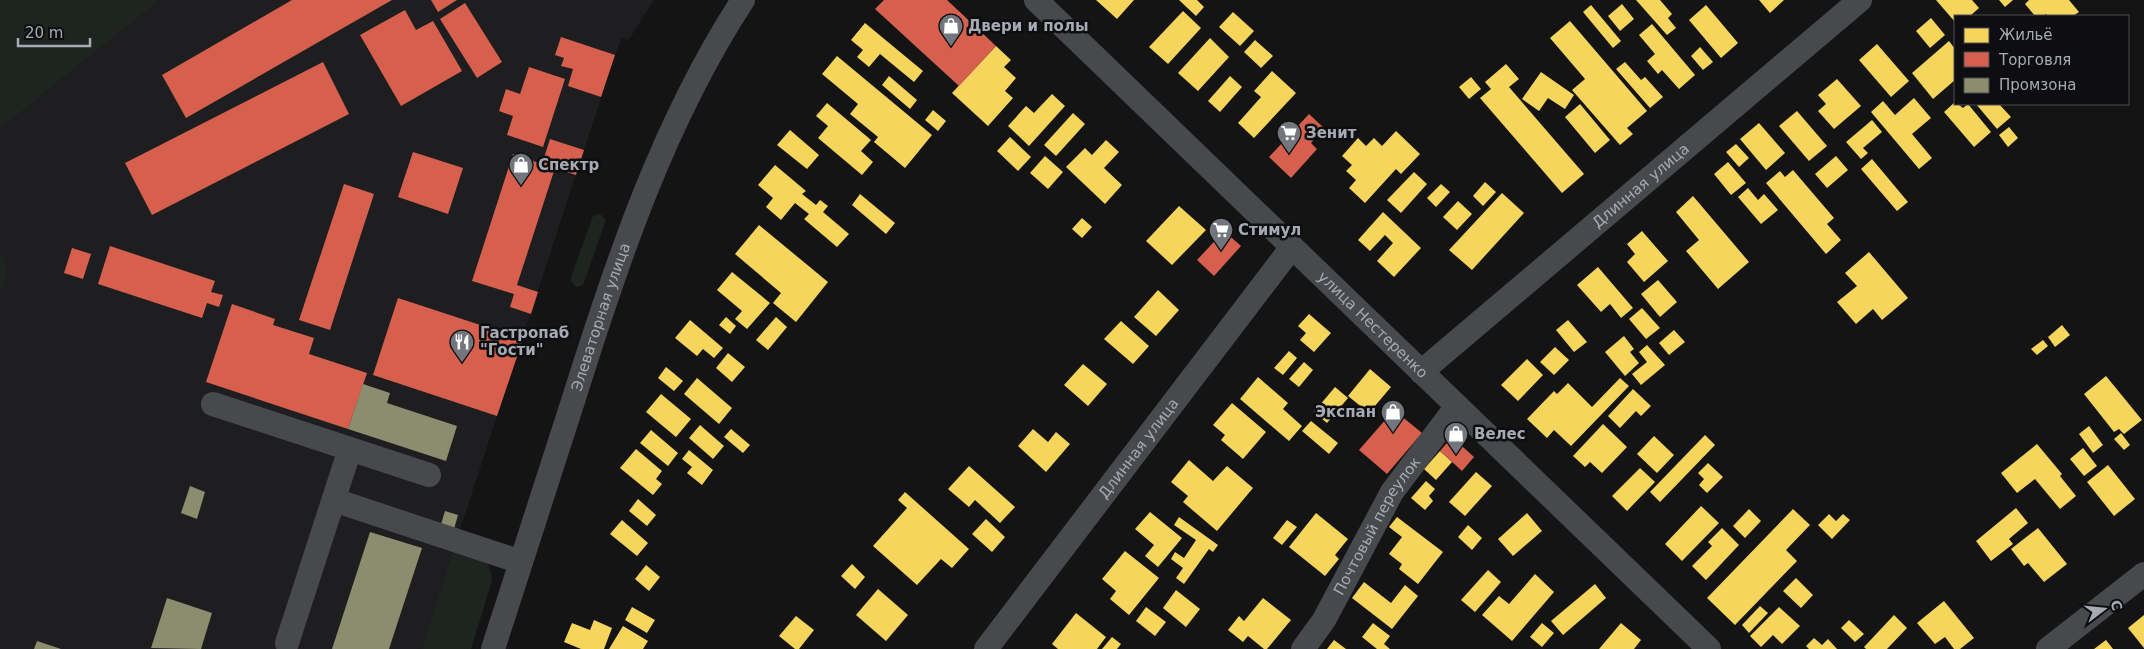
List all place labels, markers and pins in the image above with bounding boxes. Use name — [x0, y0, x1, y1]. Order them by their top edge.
shop icon: Двери и полы — [938, 13, 964, 47]
place label: Двери и полы — [968, 17, 1088, 35]
supermarket icon: Зенит — [1276, 120, 1302, 154]
place label: Зенит — [1306, 124, 1357, 142]
shop icon: Спектр — [508, 152, 534, 186]
place label: Спектр — [538, 156, 599, 174]
supermarket icon: Стимул — [1208, 217, 1234, 251]
place label: Стимул — [1238, 221, 1301, 239]
place label: Гастропаб "Гости" — [480, 324, 569, 359]
restaurant icon: Гастропаб "Гости" — [449, 329, 475, 363]
shop icon: Экспан — [1380, 399, 1406, 433]
place label: Экспан — [1315, 403, 1376, 421]
shop icon: Велес — [1443, 421, 1469, 455]
place label: Велес — [1474, 425, 1526, 443]

